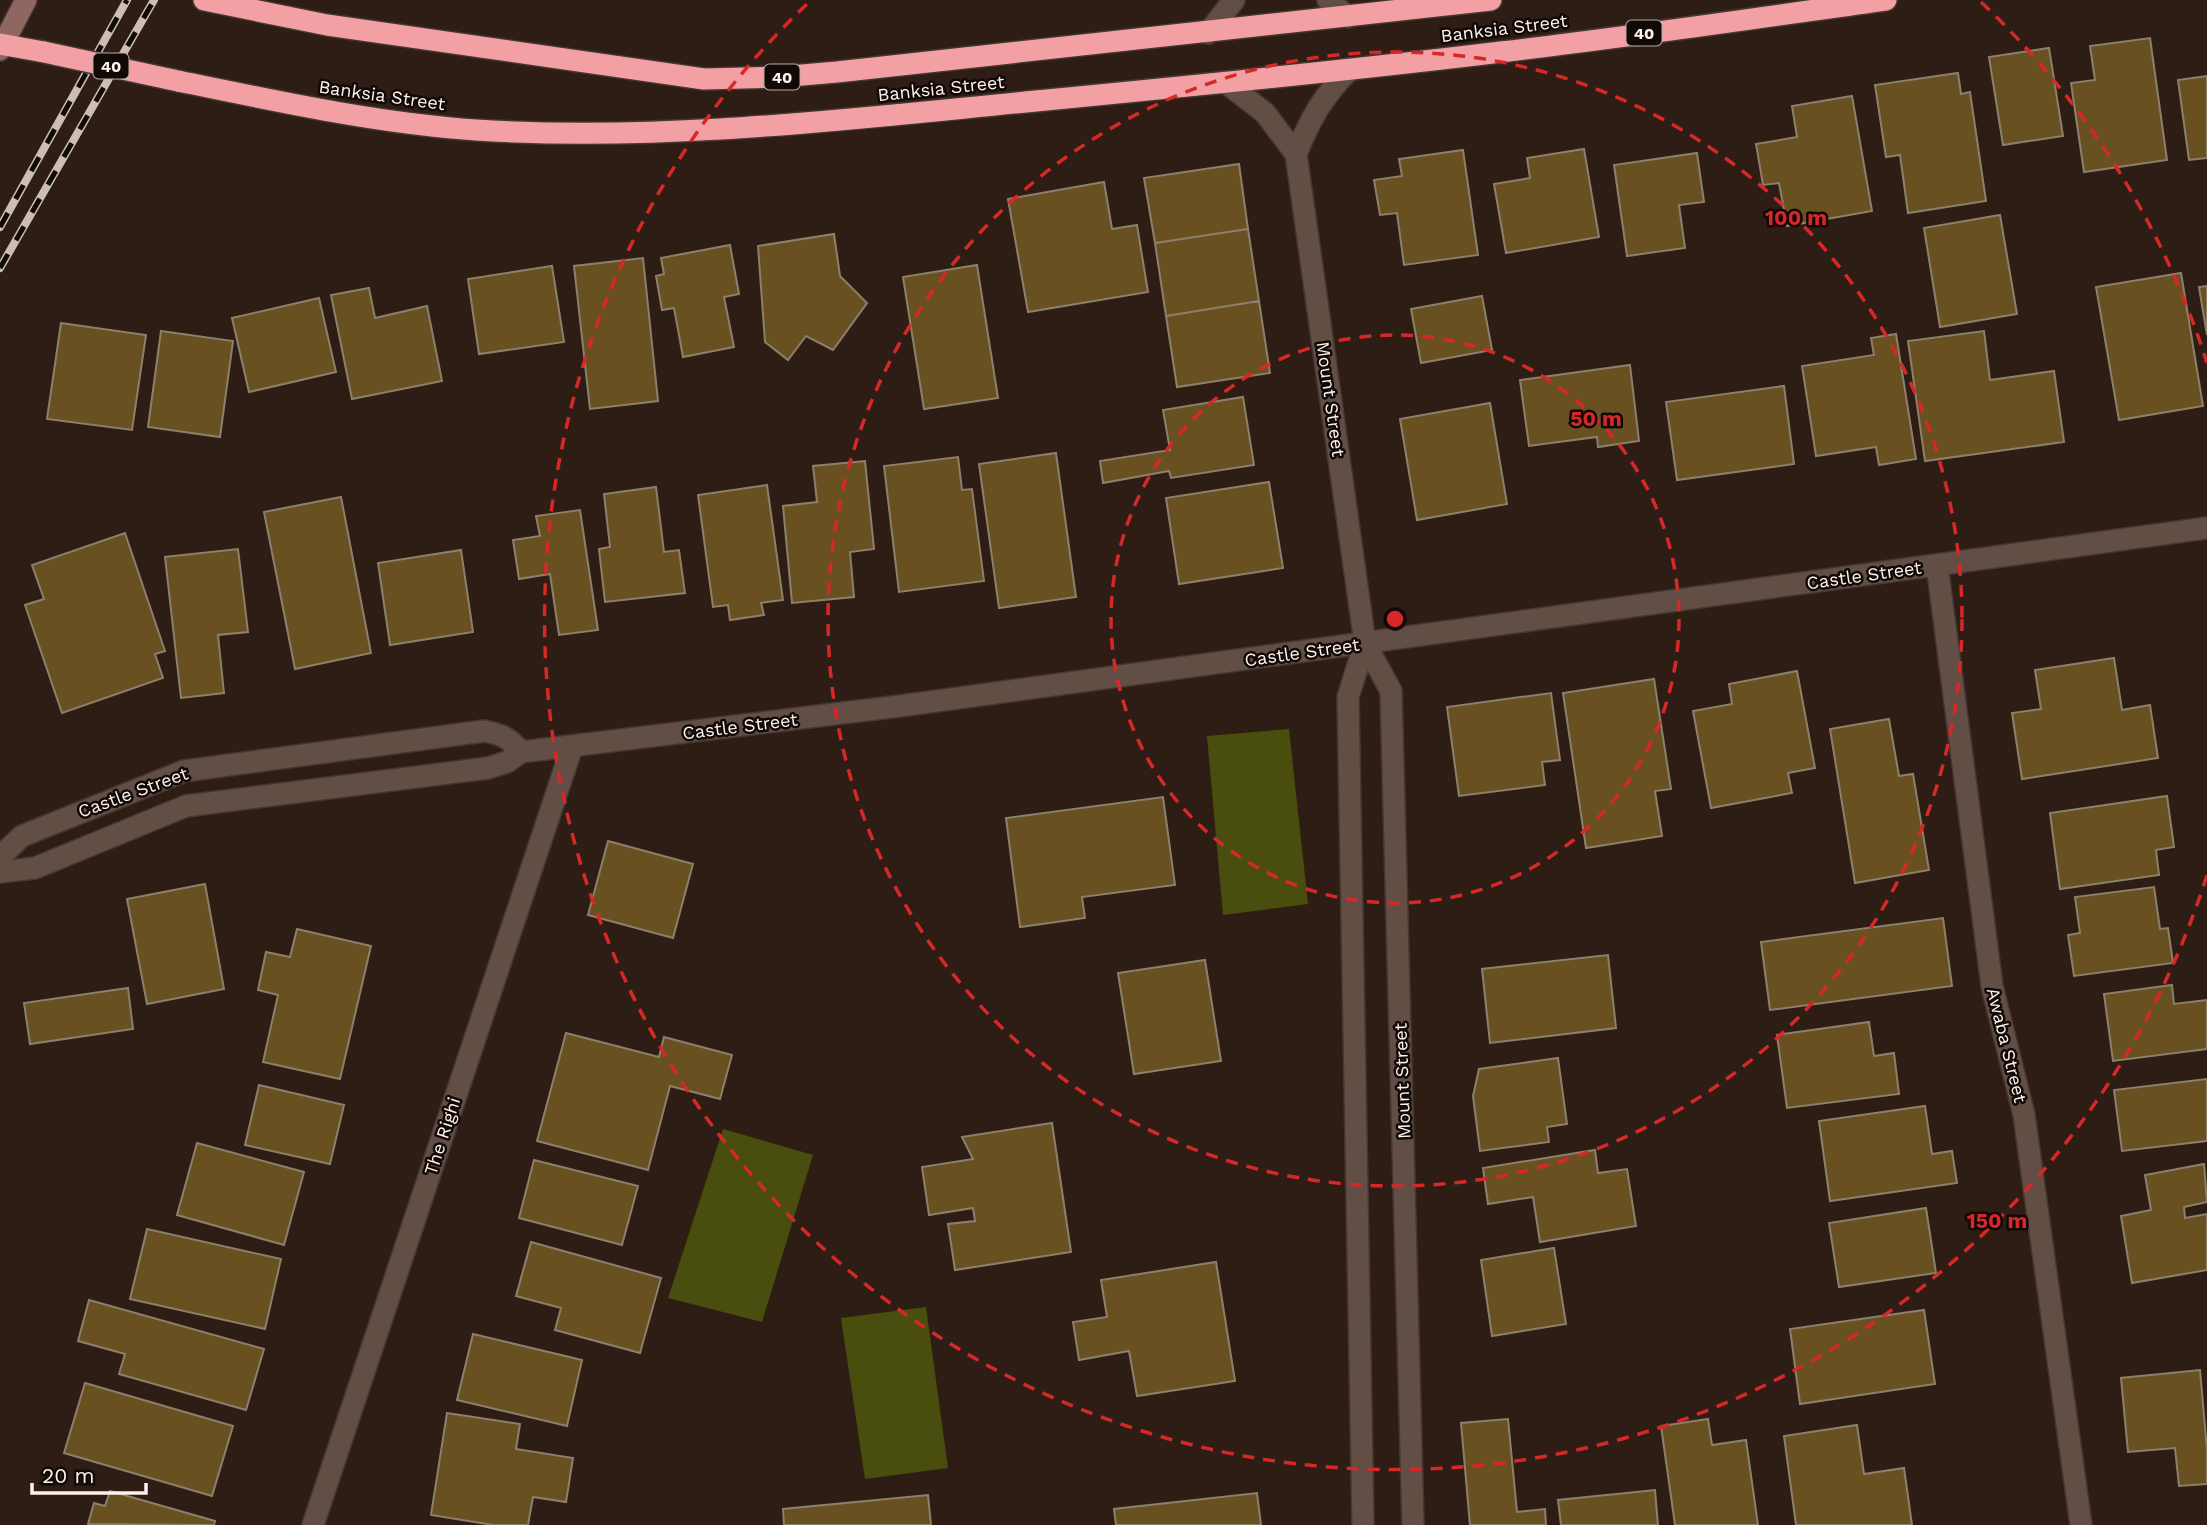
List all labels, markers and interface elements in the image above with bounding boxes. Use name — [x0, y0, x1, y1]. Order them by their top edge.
street label: Banksia Street — [1439, 10, 1569, 46]
road number: 40 — [1626, 20, 1662, 46]
road number: 40 — [94, 54, 128, 78]
road number: 40 — [764, 64, 800, 90]
street label: Banksia Street — [877, 71, 1006, 105]
street label: Banksia Street — [317, 76, 447, 114]
text: 100 m — [1765, 205, 1827, 230]
street label: Mount Street — [1313, 340, 1350, 458]
text: 50 m — [1570, 406, 1622, 431]
street label: Castle Street — [1805, 556, 1923, 593]
centre of rings — [1383, 607, 1407, 631]
street label: Castle Street — [1243, 633, 1361, 670]
street label: Castle Street — [681, 708, 799, 743]
street label: Castle Street — [75, 762, 191, 822]
street label: Awaba Street — [1983, 985, 2032, 1105]
street label: Mount Street — [1389, 1022, 1415, 1139]
street label: The Righi — [420, 1095, 464, 1177]
text: 150 m — [1967, 1208, 2027, 1233]
scale bar — [32, 1452, 145, 1496]
text: 20 m — [42, 1463, 94, 1488]

